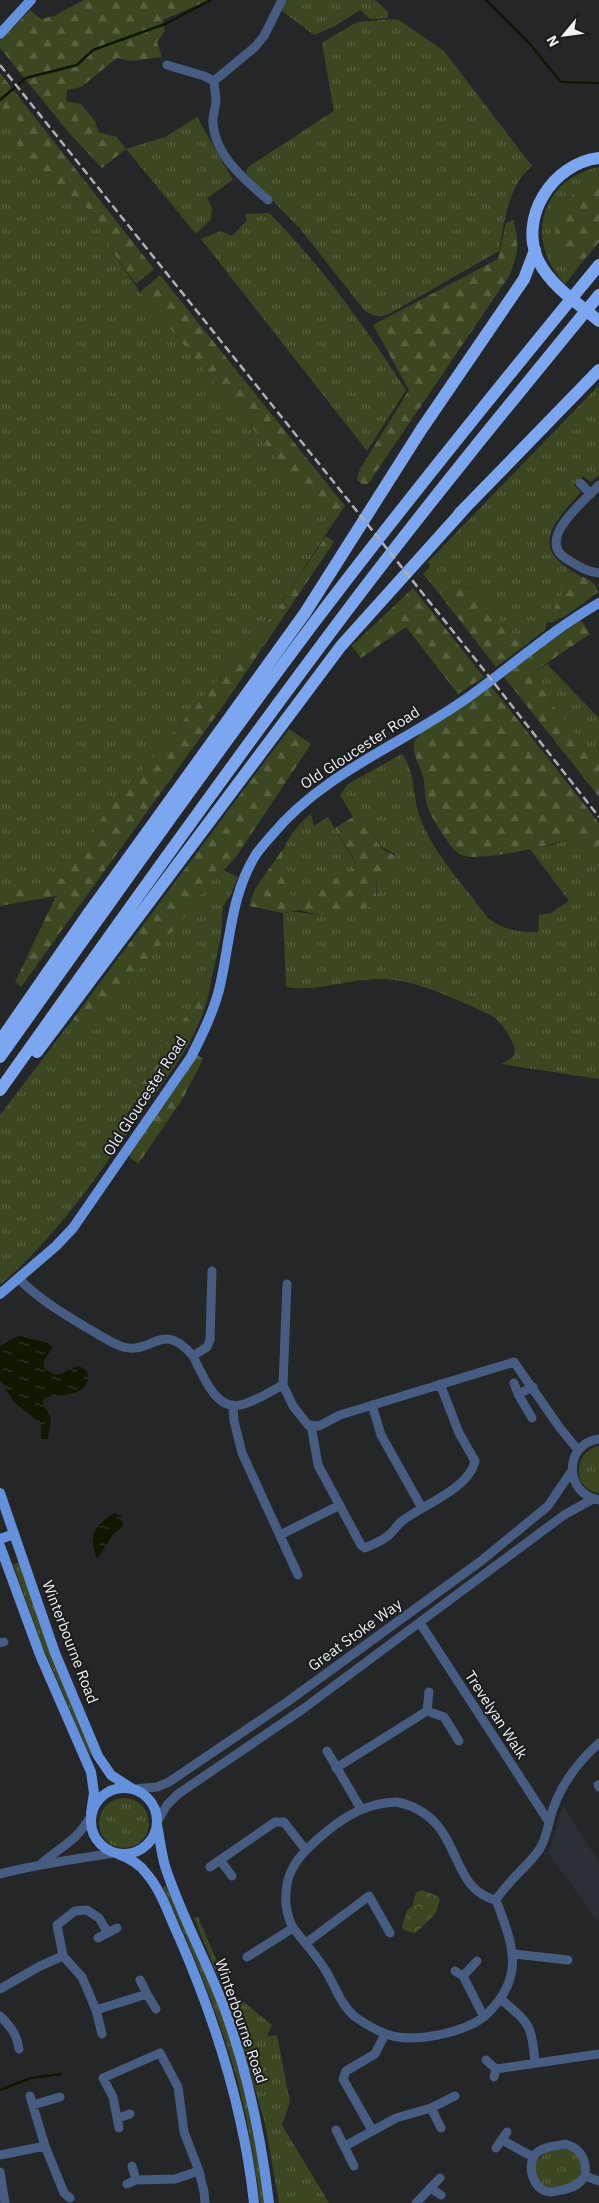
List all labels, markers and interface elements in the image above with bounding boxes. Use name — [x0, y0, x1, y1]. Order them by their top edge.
north arrow — [539, 10, 589, 60]
text: N — [542, 33, 563, 50]
street label: Old Gloucester Road — [297, 702, 423, 793]
street label: Old Gloucester Road — [99, 1033, 190, 1159]
street label: Winterbourne Road — [38, 1578, 103, 1706]
street label: Great Stoke Way — [304, 1594, 406, 1675]
street label: Trevelyan Walk — [461, 1667, 532, 1763]
street label: Winterbourne Road — [211, 1956, 272, 2086]

